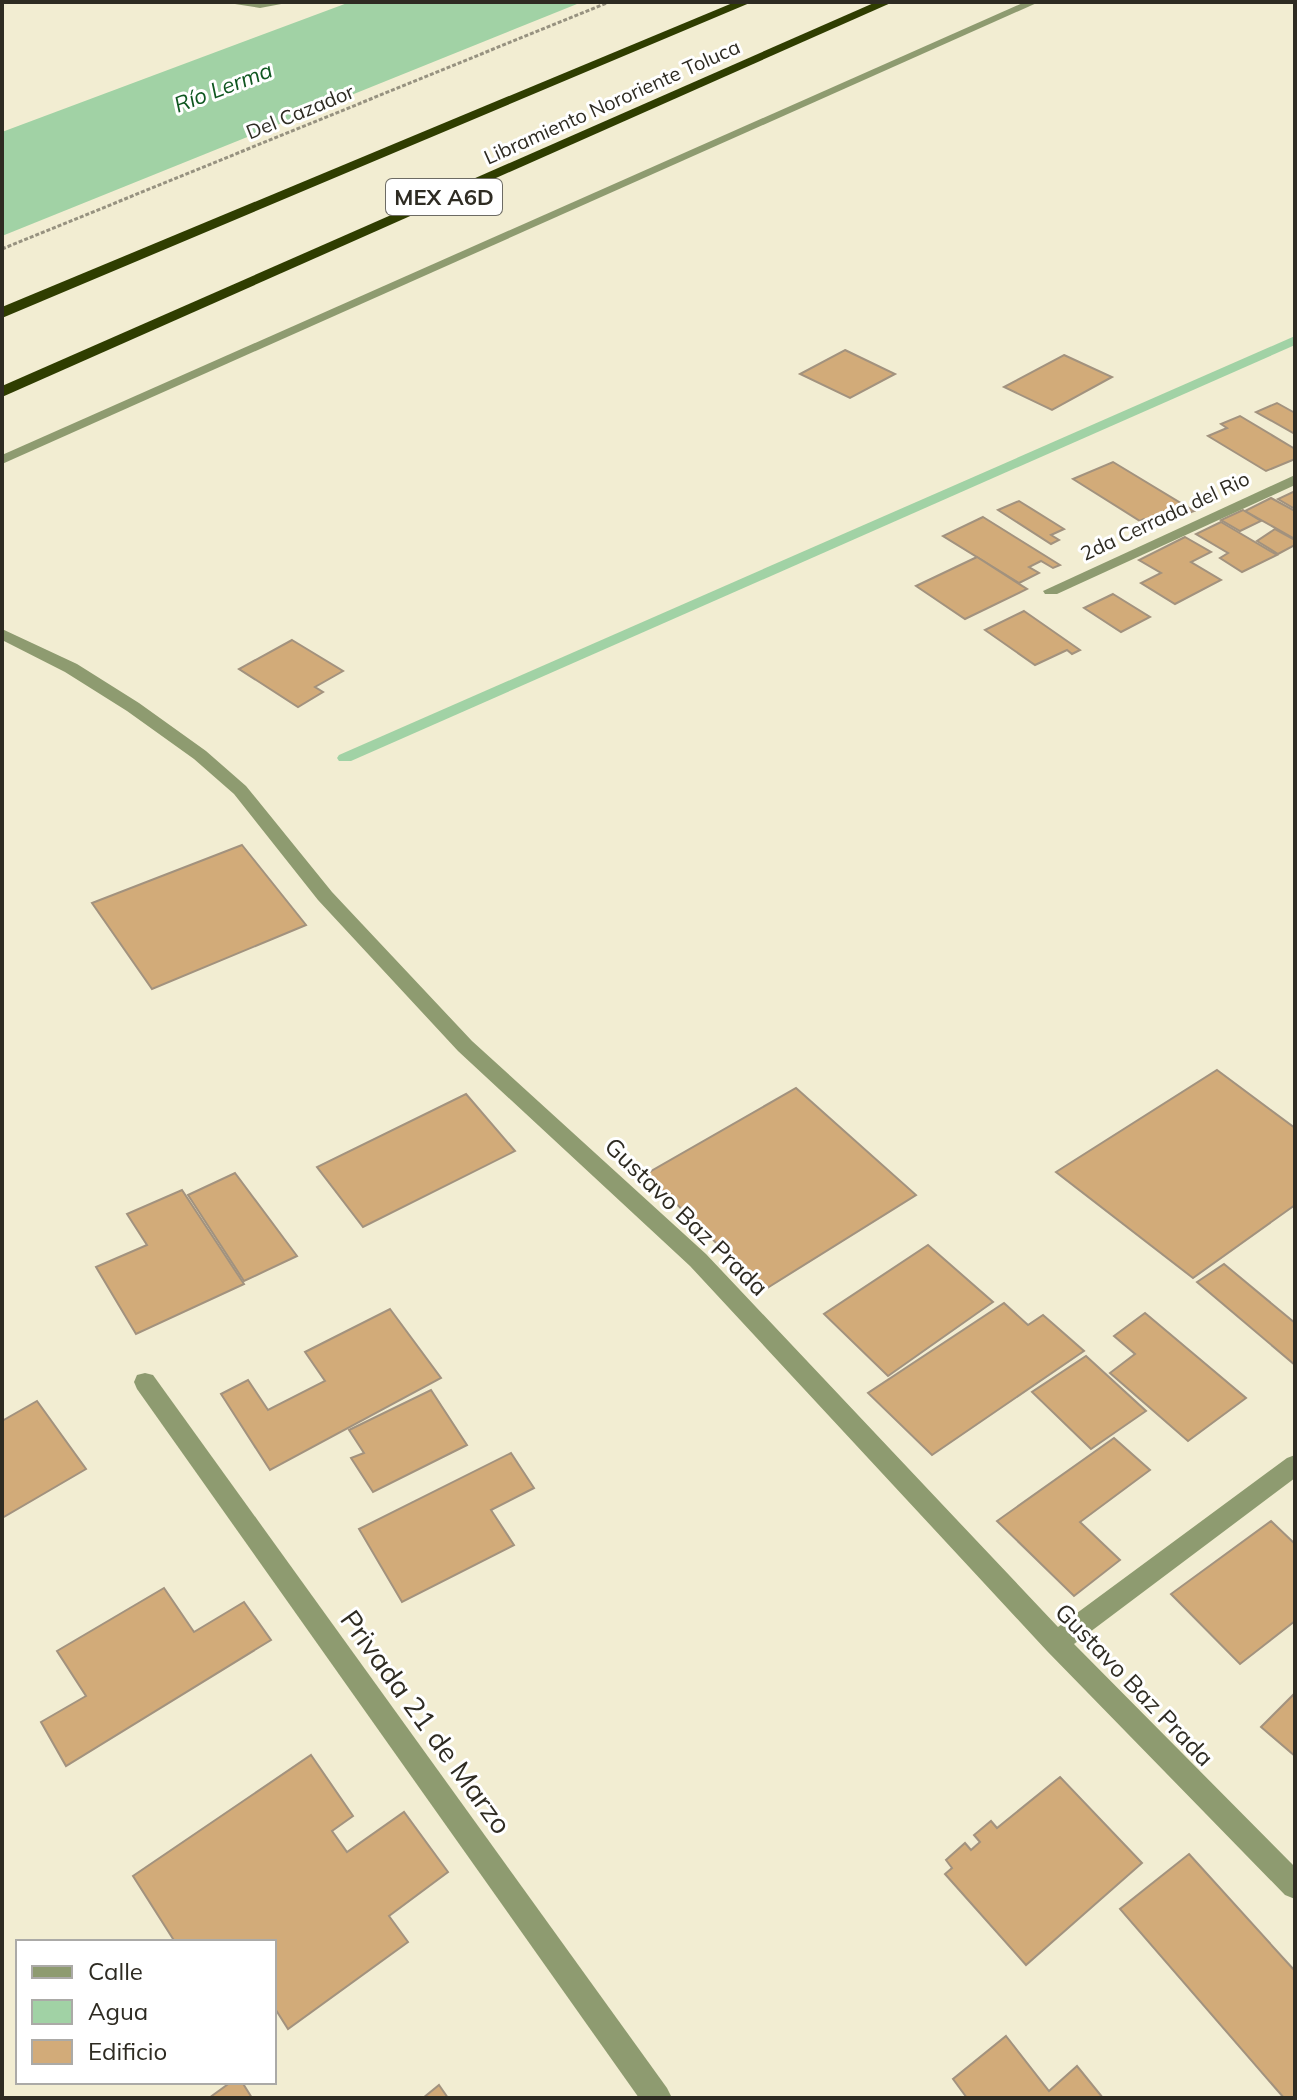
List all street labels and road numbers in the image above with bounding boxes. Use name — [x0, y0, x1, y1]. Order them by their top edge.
street label: Libramiento Nororiente Toluca — [480, 34, 744, 169]
street label: Del Cazador — [242, 78, 358, 145]
road number: MEX A6D — [386, 179, 502, 215]
street label: 2da Cerrada del Rio — [1076, 465, 1253, 566]
street label: Gustavo Baz Prada — [599, 1131, 774, 1302]
street label: Gustavo Baz Prada — [1049, 1597, 1220, 1772]
street label: Privada 21 de Marzo — [333, 1603, 520, 1841]

